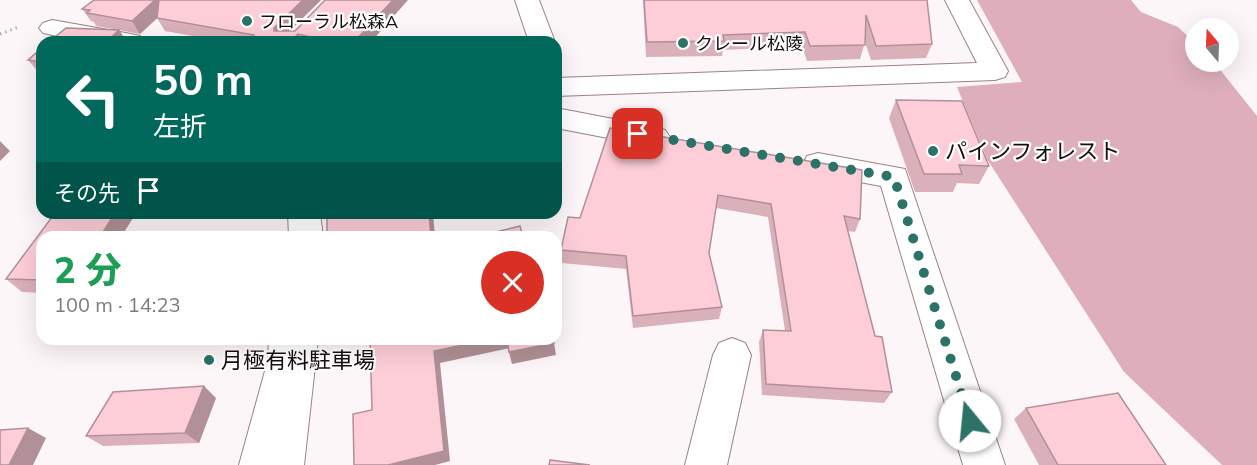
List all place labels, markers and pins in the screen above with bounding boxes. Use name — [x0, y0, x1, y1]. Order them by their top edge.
place label: フローラル松森A — [259, 10, 398, 33]
marker: フローラル松森A — [240, 14, 254, 28]
place label: クレール松陵 — [695, 32, 803, 55]
marker: クレール松陵 — [676, 36, 690, 50]
pin — [612, 108, 663, 159]
place label: パインフォレスト — [945, 137, 1120, 165]
marker: パインフォレスト — [926, 144, 940, 158]
place label: 月極有料駐車場 — [221, 346, 375, 374]
marker: 月極有料駐車場 — [202, 353, 216, 367]

